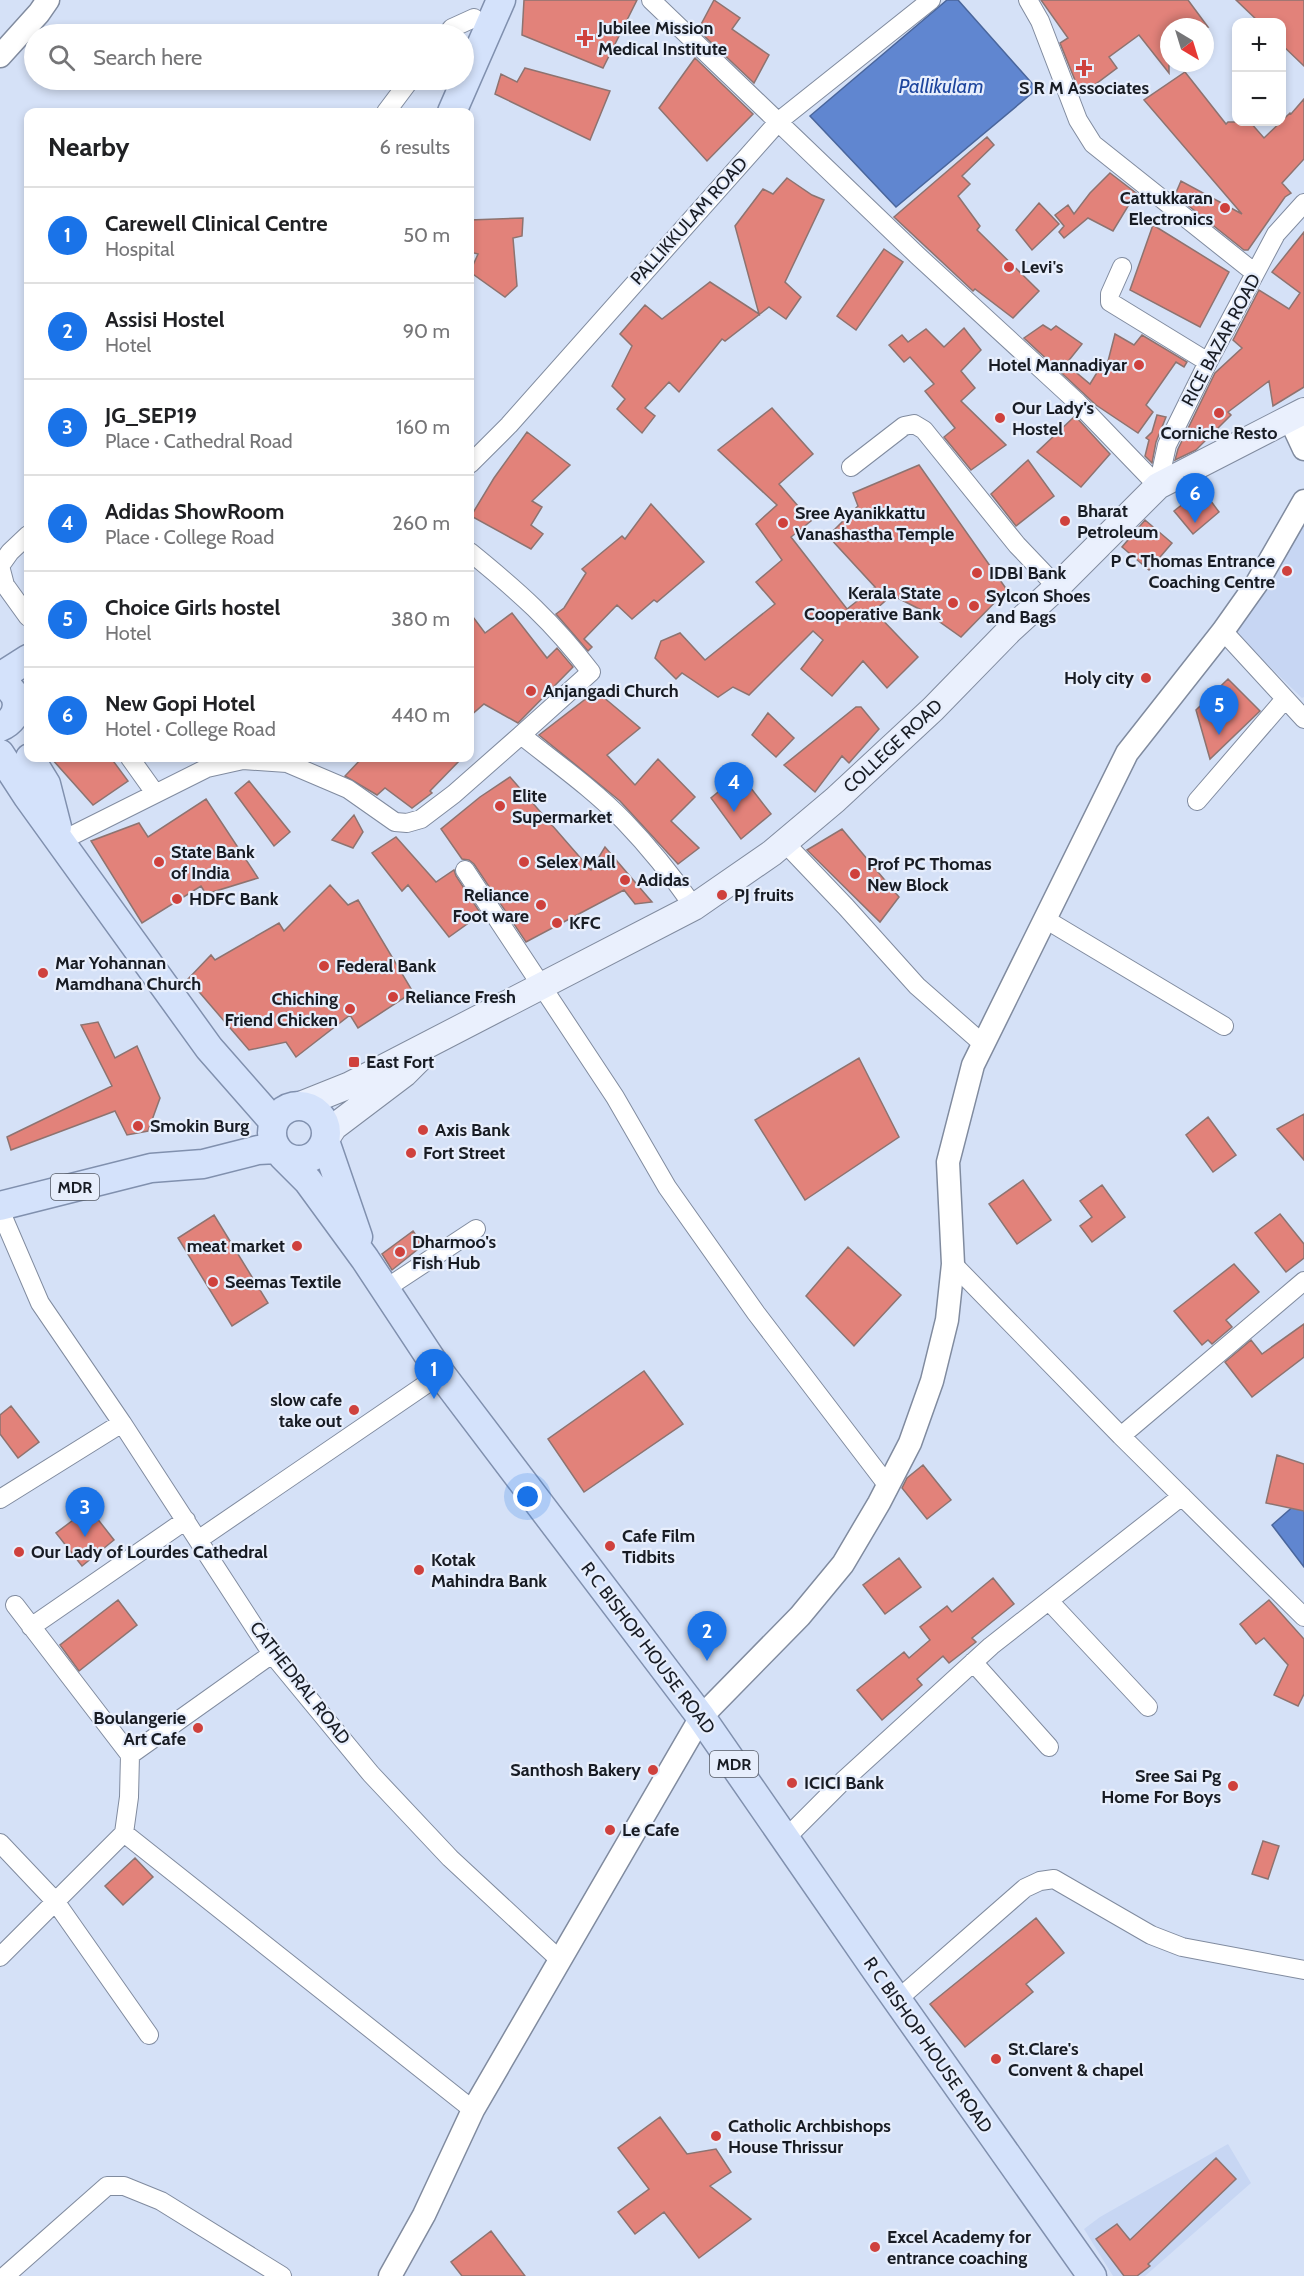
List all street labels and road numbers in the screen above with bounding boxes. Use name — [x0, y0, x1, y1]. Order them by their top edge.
street label: PALLIKKULAM ROAD — [626, 153, 752, 289]
street label: RICE BAZAR ROAD — [1177, 270, 1265, 410]
street label: COLLEGE ROAD — [839, 695, 947, 797]
road number: MDR — [51, 1174, 99, 1200]
street label: R C BISHOP HOUSE ROAD — [576, 1558, 720, 1738]
street label: CATHEDRAL ROAD — [245, 1617, 355, 1749]
road number: MDR — [710, 1751, 758, 1777]
street label: R C BISHOP HOUSE ROAD — [859, 1953, 997, 2137]

